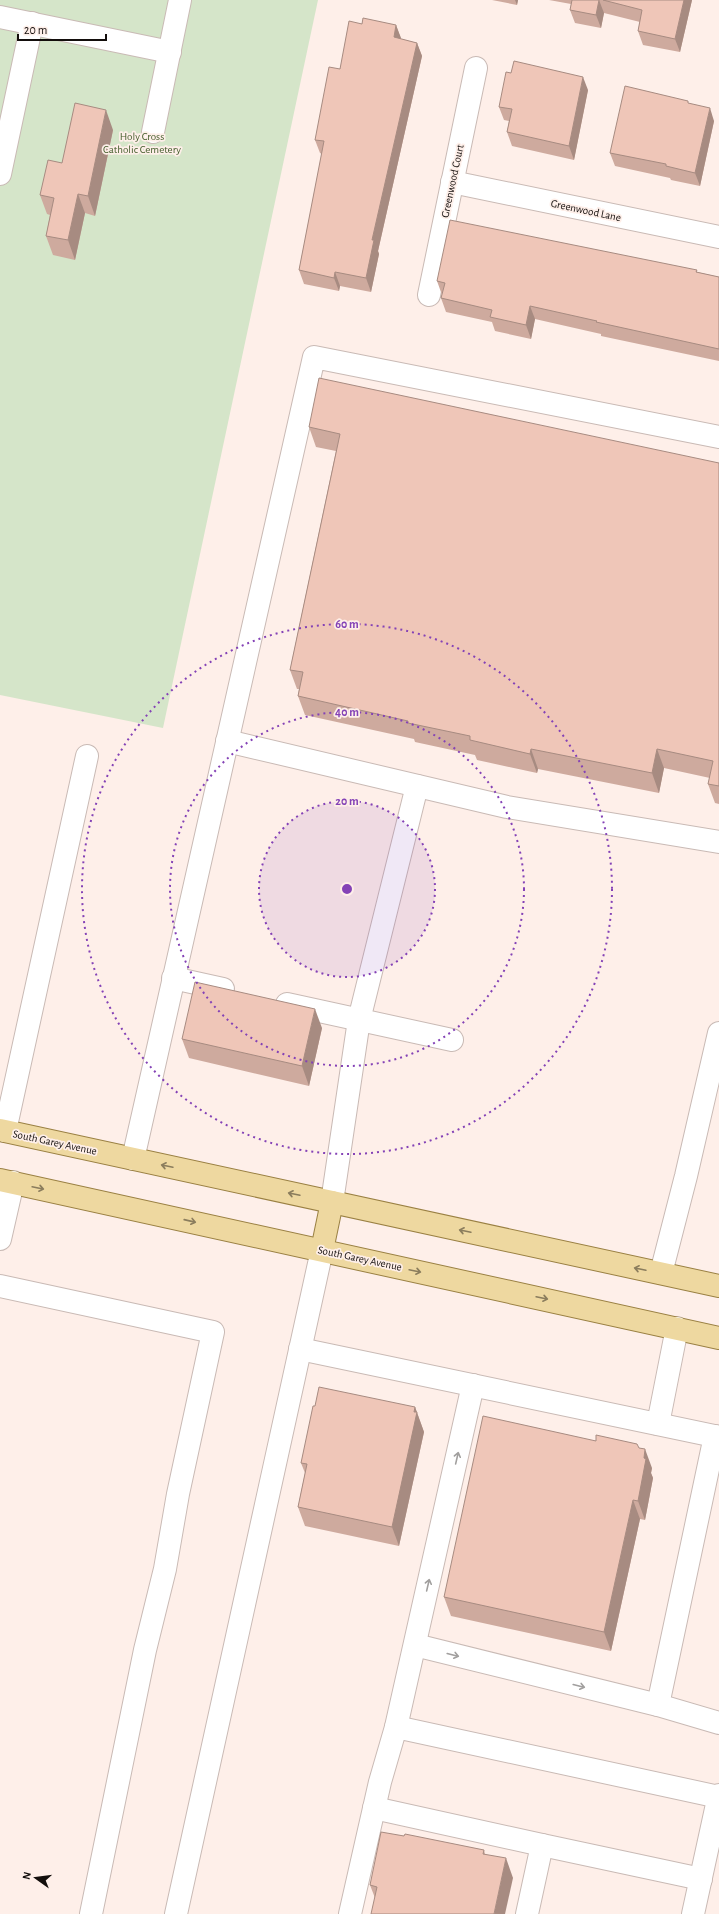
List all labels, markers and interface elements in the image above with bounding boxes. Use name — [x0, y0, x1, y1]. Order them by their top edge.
scale bar — [18, 16, 106, 42]
text: 20 m — [24, 24, 47, 36]
park label: Holy Cross Catholic Cemetery — [103, 131, 181, 155]
street label: Greenwood Court — [439, 143, 466, 219]
street label: Greenwood Lane — [550, 198, 622, 223]
text: 60 m — [335, 618, 359, 630]
text: 40 m — [335, 706, 359, 718]
text: 20 m — [335, 795, 359, 807]
centre of rings — [340, 882, 354, 896]
street label: South Garey Avenue — [12, 1128, 98, 1157]
one-way arrow — [161, 1162, 174, 1170]
one-way arrow — [31, 1184, 44, 1192]
one-way arrow — [288, 1189, 301, 1197]
one-way arrow — [183, 1217, 196, 1225]
one-way arrow — [459, 1226, 472, 1234]
street label: South Garey Avenue — [317, 1244, 403, 1273]
one-way arrow — [634, 1264, 647, 1272]
one-way arrow — [408, 1267, 421, 1275]
one-way arrow — [535, 1295, 548, 1303]
one-way arrow — [453, 1452, 461, 1465]
one-way arrow — [425, 1578, 433, 1591]
one-way arrow — [446, 1651, 459, 1659]
one-way arrow — [573, 1683, 586, 1690]
north arrow — [16, 1858, 56, 1898]
text: N — [21, 1871, 33, 1881]

